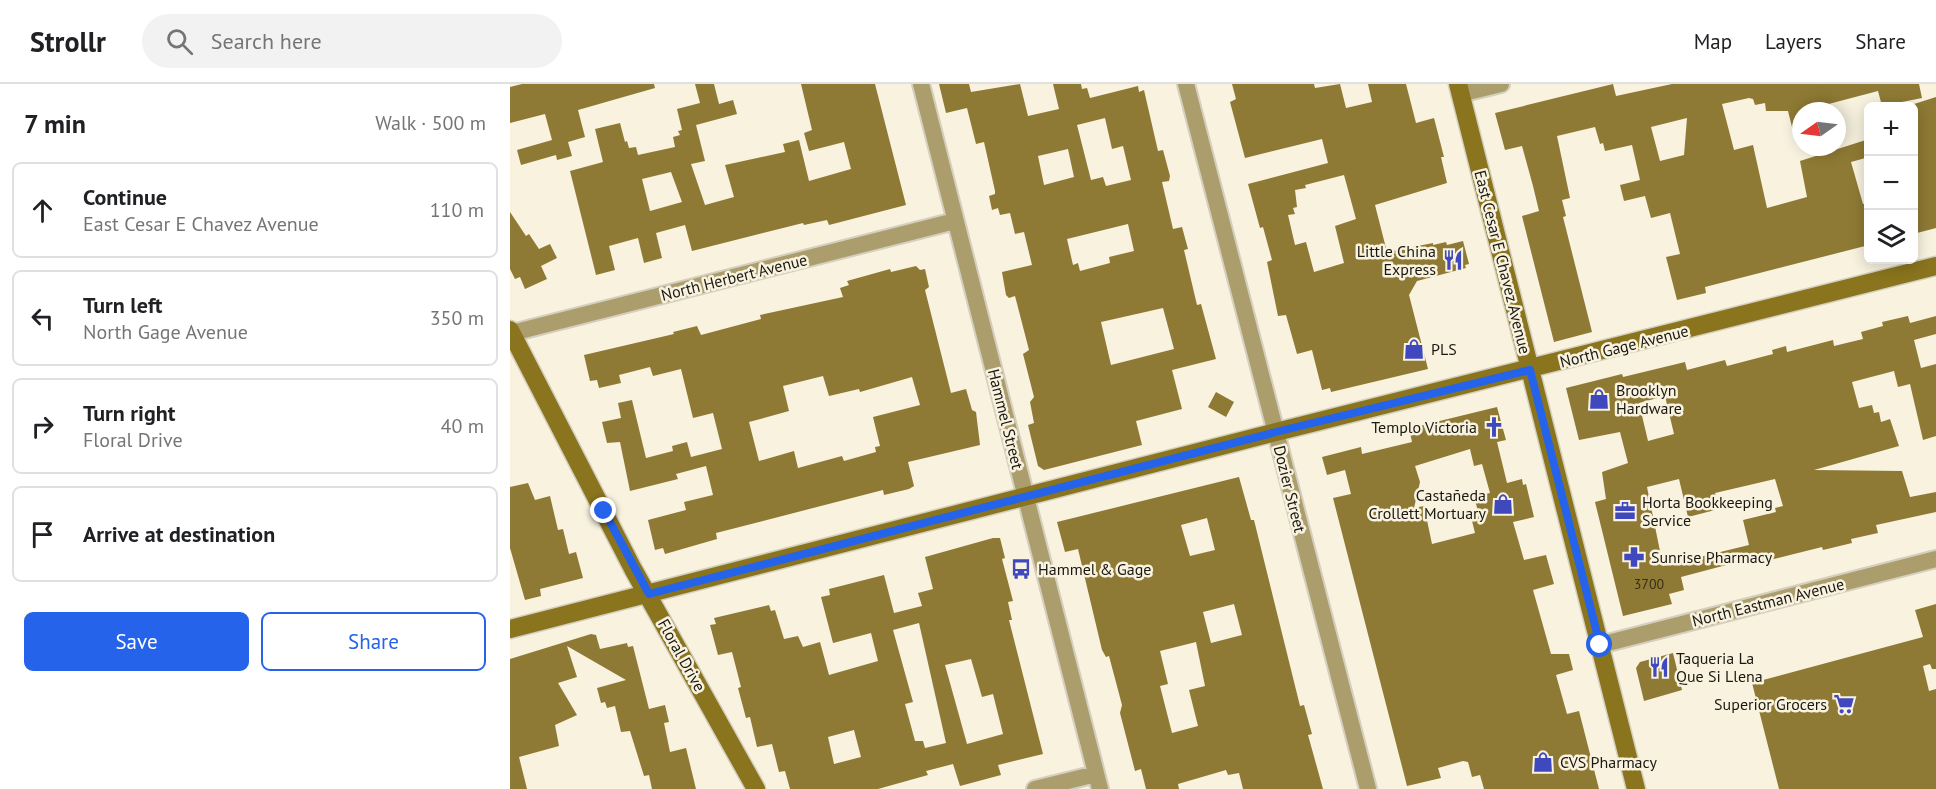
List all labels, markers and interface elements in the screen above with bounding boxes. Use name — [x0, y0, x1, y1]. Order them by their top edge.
search box — [142, 14, 562, 68]
text: Strollr — [30, 23, 106, 60]
icon: search — [163, 25, 196, 58]
text: Search here — [211, 27, 322, 55]
text: Map — [1694, 28, 1732, 55]
text: Layers — [1765, 28, 1822, 55]
text: Share — [1855, 28, 1906, 55]
north arrow — [1792, 102, 1846, 156]
map controls — [1864, 102, 1918, 264]
button: + — [1864, 102, 1918, 156]
text: 7 min — [24, 107, 86, 140]
text: Walk · 500 m — [375, 110, 486, 136]
button: − — [1864, 156, 1918, 210]
street label: East Cesar E Chavez Avenue — [1470, 168, 1536, 356]
text: Continue — [83, 183, 167, 211]
icon: ahead — [26, 194, 59, 227]
text: 110 m — [430, 197, 484, 223]
button: layers — [1864, 210, 1918, 264]
text: East Cesar E Chavez Avenue — [83, 211, 319, 237]
place label: Little China Express — [1357, 241, 1436, 279]
restaurant icon: Little China Express — [1441, 248, 1465, 272]
street label: North Herbert Avenue — [659, 249, 809, 305]
text: Turn left — [83, 291, 163, 319]
icon: left — [26, 302, 59, 335]
text: 350 m — [430, 305, 484, 331]
text: North Gage Avenue — [83, 319, 248, 345]
street label: North Gage Avenue — [1558, 320, 1690, 372]
shop icon: PLS — [1402, 337, 1426, 361]
place label: PLS — [1431, 339, 1457, 359]
street label: Hammel Street — [984, 367, 1028, 472]
place label: Brooklyn Hardware — [1616, 380, 1682, 418]
shop icon: Brooklyn Hardware — [1587, 387, 1611, 411]
text: Turn right — [83, 399, 175, 427]
icon: right — [26, 410, 59, 443]
text: 40 m — [441, 413, 484, 439]
church icon: Templo Victoria — [1482, 415, 1506, 439]
place label: Templo Victoria — [1371, 417, 1477, 437]
text: Floral Drive — [83, 427, 183, 453]
street label: Dozier Street — [1270, 443, 1311, 535]
place label: Castañeda Crollett Mortuary — [1368, 485, 1487, 523]
shop icon: Castañeda Crollett Mortuary — [1491, 492, 1515, 516]
place label: Horta Bookkeeping Service — [1642, 492, 1773, 530]
route end — [590, 497, 616, 523]
office icon: Horta Bookkeeping Service — [1613, 499, 1637, 523]
icon: arrive — [26, 518, 59, 551]
text: Arrive at destination — [83, 520, 275, 548]
pharmacy icon: Sunrise Pharmacy — [1622, 545, 1646, 569]
place label: Sunrise Pharmacy — [1651, 547, 1773, 567]
bus stop icon: Hammel & Gage — [1009, 557, 1033, 581]
place label: Hammel & Gage — [1038, 559, 1152, 579]
street label: North Eastman Avenue — [1690, 573, 1846, 631]
house number: 3700 — [1634, 575, 1665, 593]
button: Save — [24, 612, 249, 671]
button: Share — [261, 612, 486, 671]
street label: Floral Drive — [654, 615, 710, 695]
route start — [1586, 631, 1612, 657]
place label: Taqueria La Que Si Llena — [1676, 648, 1763, 686]
restaurant icon: Taqueria La Que Si Llena — [1647, 655, 1671, 679]
supermarket icon: Superior Grocers — [1832, 692, 1856, 716]
place label: Superior Grocers — [1714, 694, 1827, 714]
shop icon: CVS Pharmacy — [1531, 750, 1555, 774]
place label: CVS Pharmacy — [1560, 752, 1658, 772]

